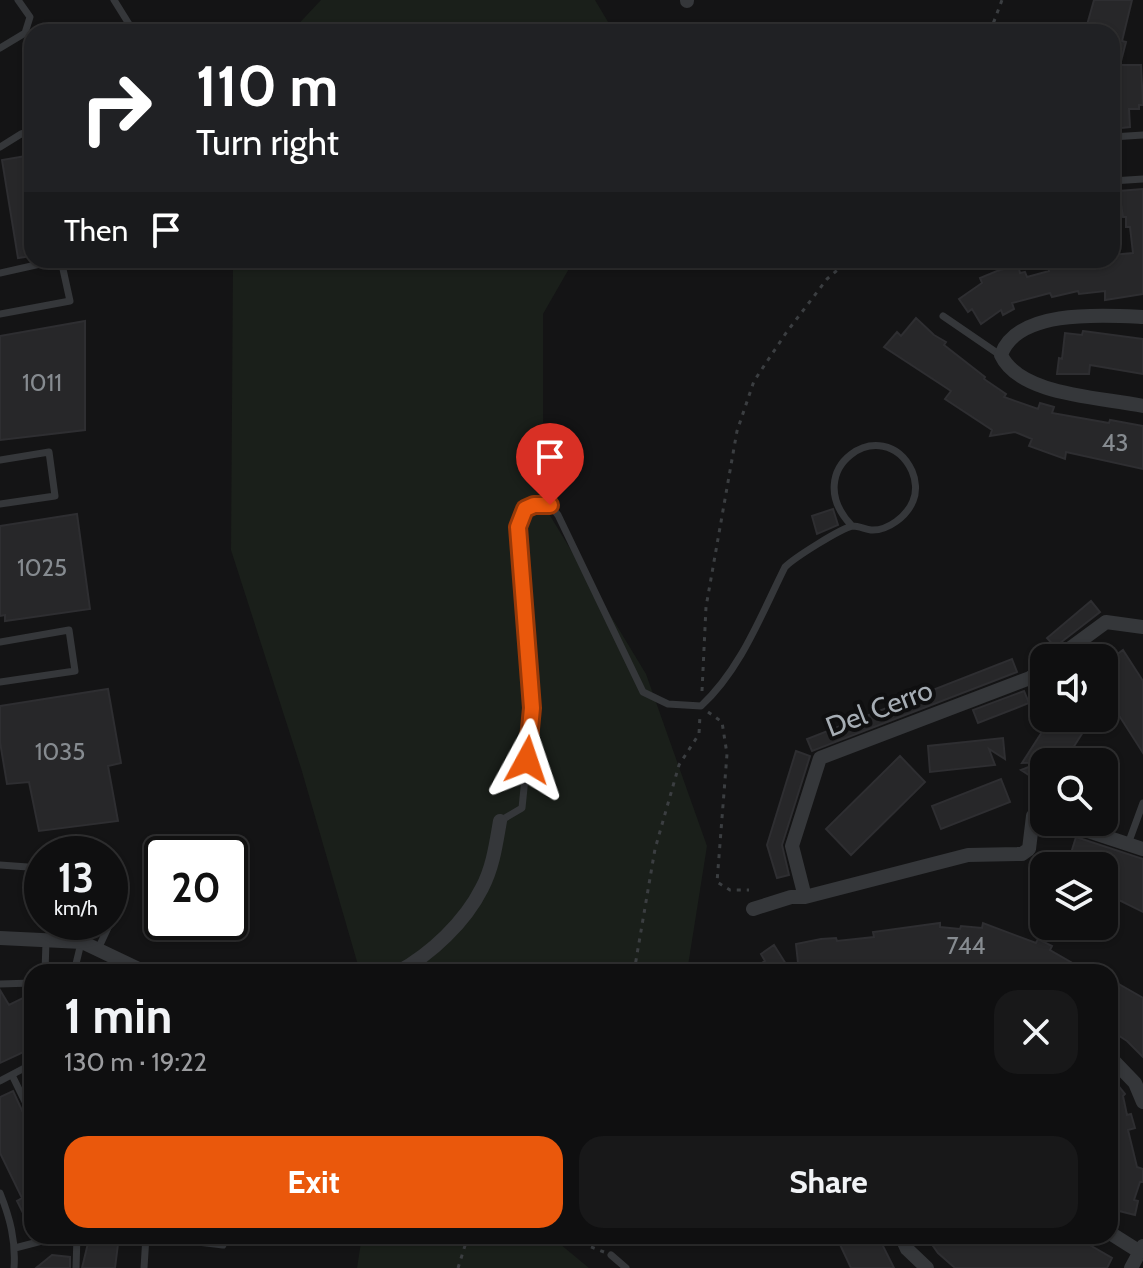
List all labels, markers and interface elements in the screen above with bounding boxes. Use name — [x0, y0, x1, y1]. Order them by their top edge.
text: 110 m — [196, 52, 338, 120]
icon: right — [64, 56, 168, 160]
text: Turn right — [196, 120, 339, 164]
icon: arrive — [144, 208, 188, 252]
text: Then — [64, 212, 128, 249]
house number: 1011 — [22, 368, 62, 397]
pin — [516, 423, 584, 505]
house number: 43 — [1102, 428, 1128, 457]
icon: arrive — [528, 435, 572, 479]
house number: 1025 — [17, 553, 67, 582]
map controls — [1030, 644, 1118, 940]
button: sound — [1030, 644, 1118, 732]
street label: Del Cerro — [821, 672, 937, 744]
position arrow — [485, 718, 569, 802]
house number: 1035 — [35, 737, 85, 766]
button: search — [1030, 748, 1118, 836]
speed limit sign: 20 — [144, 836, 248, 940]
button: layers — [1030, 852, 1118, 940]
text: 13 — [58, 853, 94, 902]
text: km/h — [54, 896, 98, 920]
house number: 744 — [947, 931, 986, 960]
text: 1 min — [64, 987, 172, 1045]
button: close — [994, 990, 1078, 1074]
text: 130 m · 19:22 — [64, 1046, 207, 1078]
button: Exit — [64, 1136, 563, 1228]
button: Share — [579, 1136, 1078, 1228]

